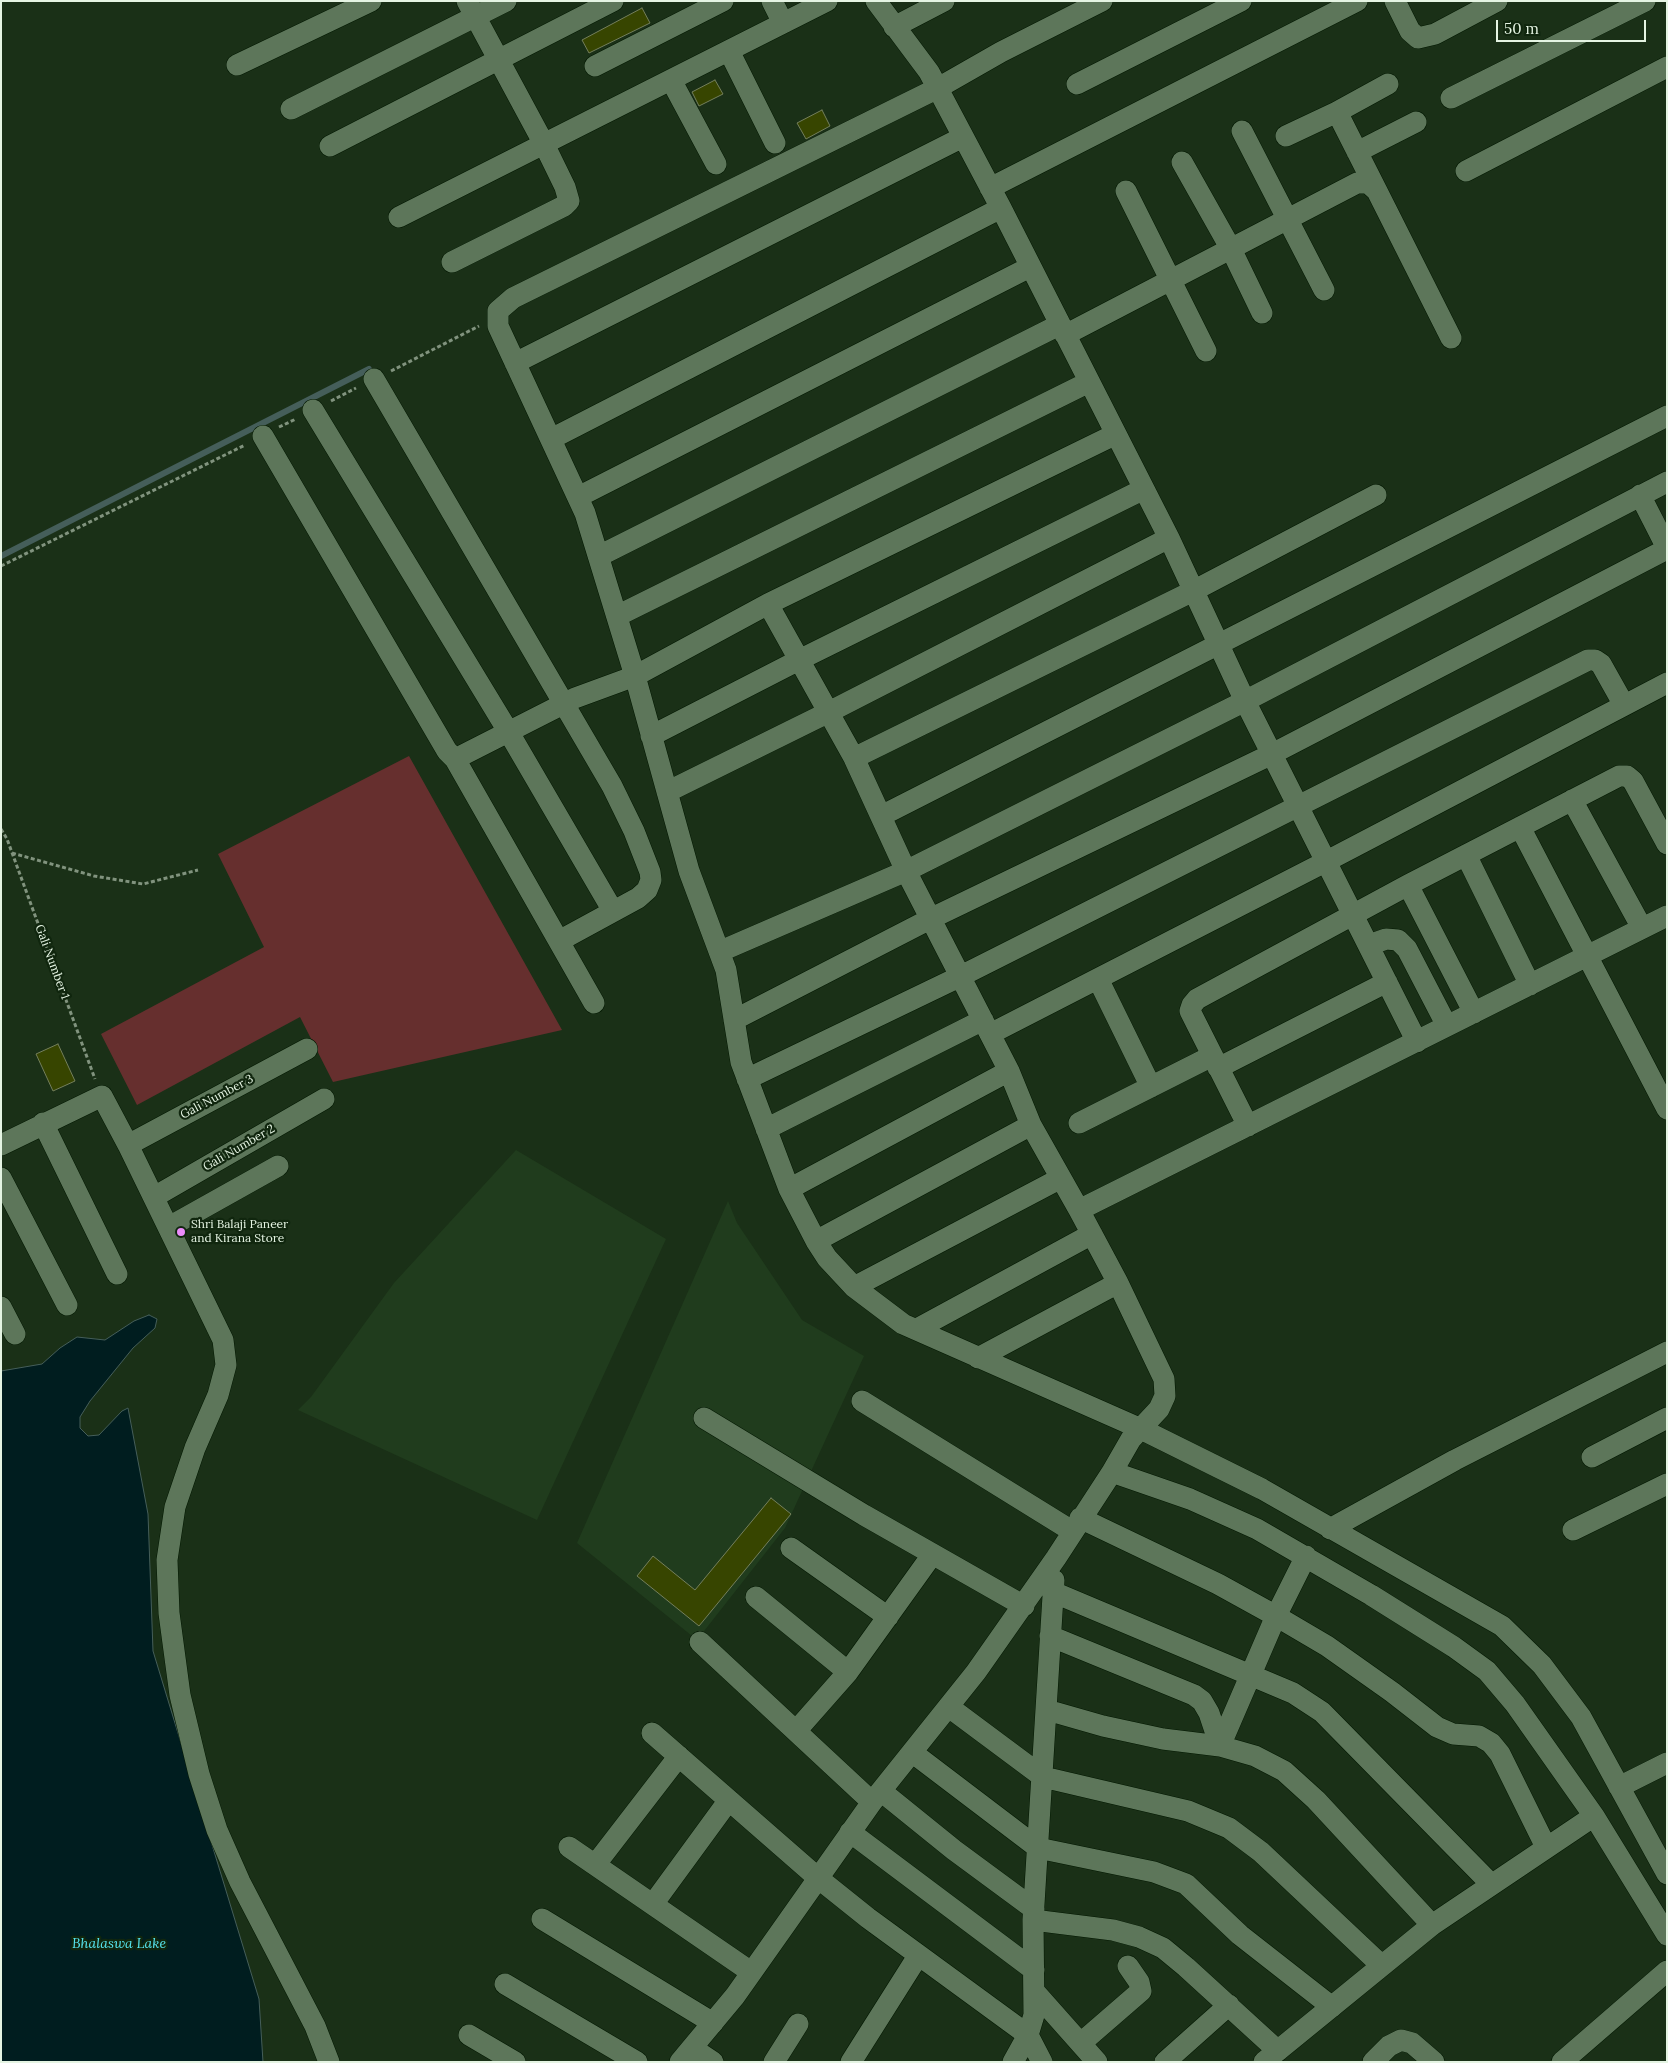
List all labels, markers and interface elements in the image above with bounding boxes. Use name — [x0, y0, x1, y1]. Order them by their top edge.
scale bar — [1498, 10, 1648, 42]
text: 50 m — [1504, 19, 1539, 38]
street label: Gali Number 1 — [32, 923, 72, 1001]
street label: Gali Number 3 — [178, 1072, 256, 1122]
street label: Gali Number 2 — [201, 1122, 277, 1174]
place label: Shri Balaji Paneer and Kirana Store — [191, 1218, 288, 1246]
marker: Shri Balaji Paneer and Kirana Store — [175, 1226, 187, 1238]
water label: Bhalaswa Lake — [72, 1936, 166, 1952]

